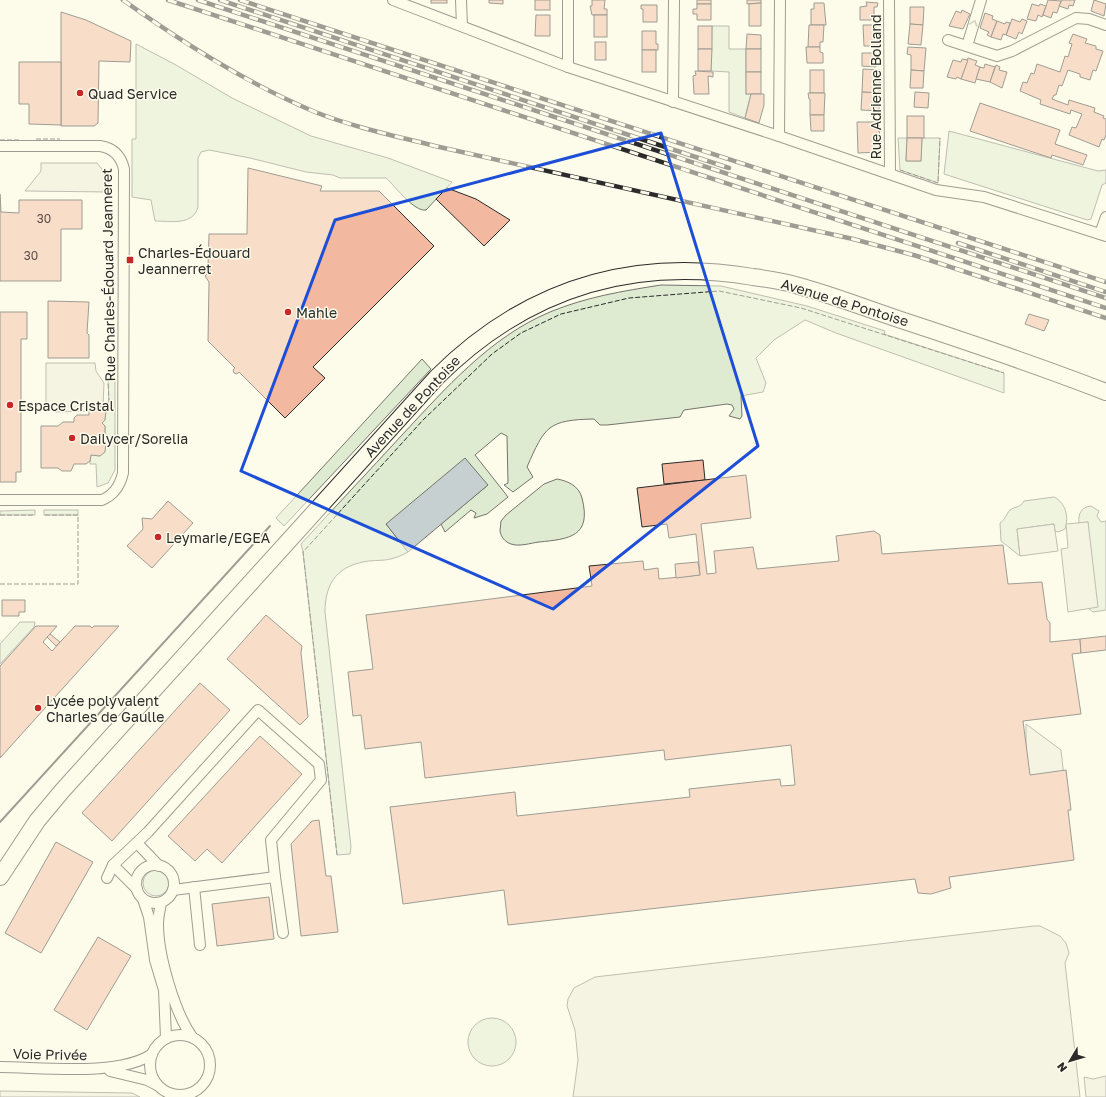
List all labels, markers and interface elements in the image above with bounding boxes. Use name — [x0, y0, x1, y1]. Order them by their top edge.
street label: Rue Adrienne Bolland — [867, 14, 884, 160]
one-way arrow — [969, 20, 978, 27]
place label: Quad Service — [88, 85, 177, 102]
marker: Quad Service — [75, 88, 85, 98]
street label: Rue Charles-Édouard Jeanneret — [98, 168, 118, 382]
house number: 30 — [37, 211, 51, 226]
place label: Charles-Édouard Jeannerret — [138, 244, 250, 277]
house number: 30 — [24, 248, 38, 263]
marker: Charles-Édouard Jeannerret — [125, 255, 135, 265]
street label: Avenue de Pontoise — [779, 275, 911, 329]
place label: Mahle — [296, 304, 337, 321]
marker: Mahle — [283, 307, 293, 317]
street label: Avenue de Pontoise — [361, 352, 463, 460]
place label: Espace Cristal — [18, 397, 114, 414]
marker: Espace Cristal — [5, 400, 15, 410]
place label: Dailycer/Sorelia — [80, 430, 188, 447]
marker: Dailycer/Sorelia — [67, 433, 77, 443]
place label: Leymarie/EGEA — [166, 529, 271, 546]
marker: Leymarie/EGEA — [153, 532, 163, 542]
place label: Lycée polyvalent Charles de Gaulle — [46, 692, 164, 725]
marker: Lycée polyvalent Charles de Gaulle — [33, 703, 43, 713]
north arrow — [1050, 1041, 1090, 1081]
street label: Voie Privée — [13, 1045, 87, 1063]
text: N — [1054, 1060, 1069, 1075]

